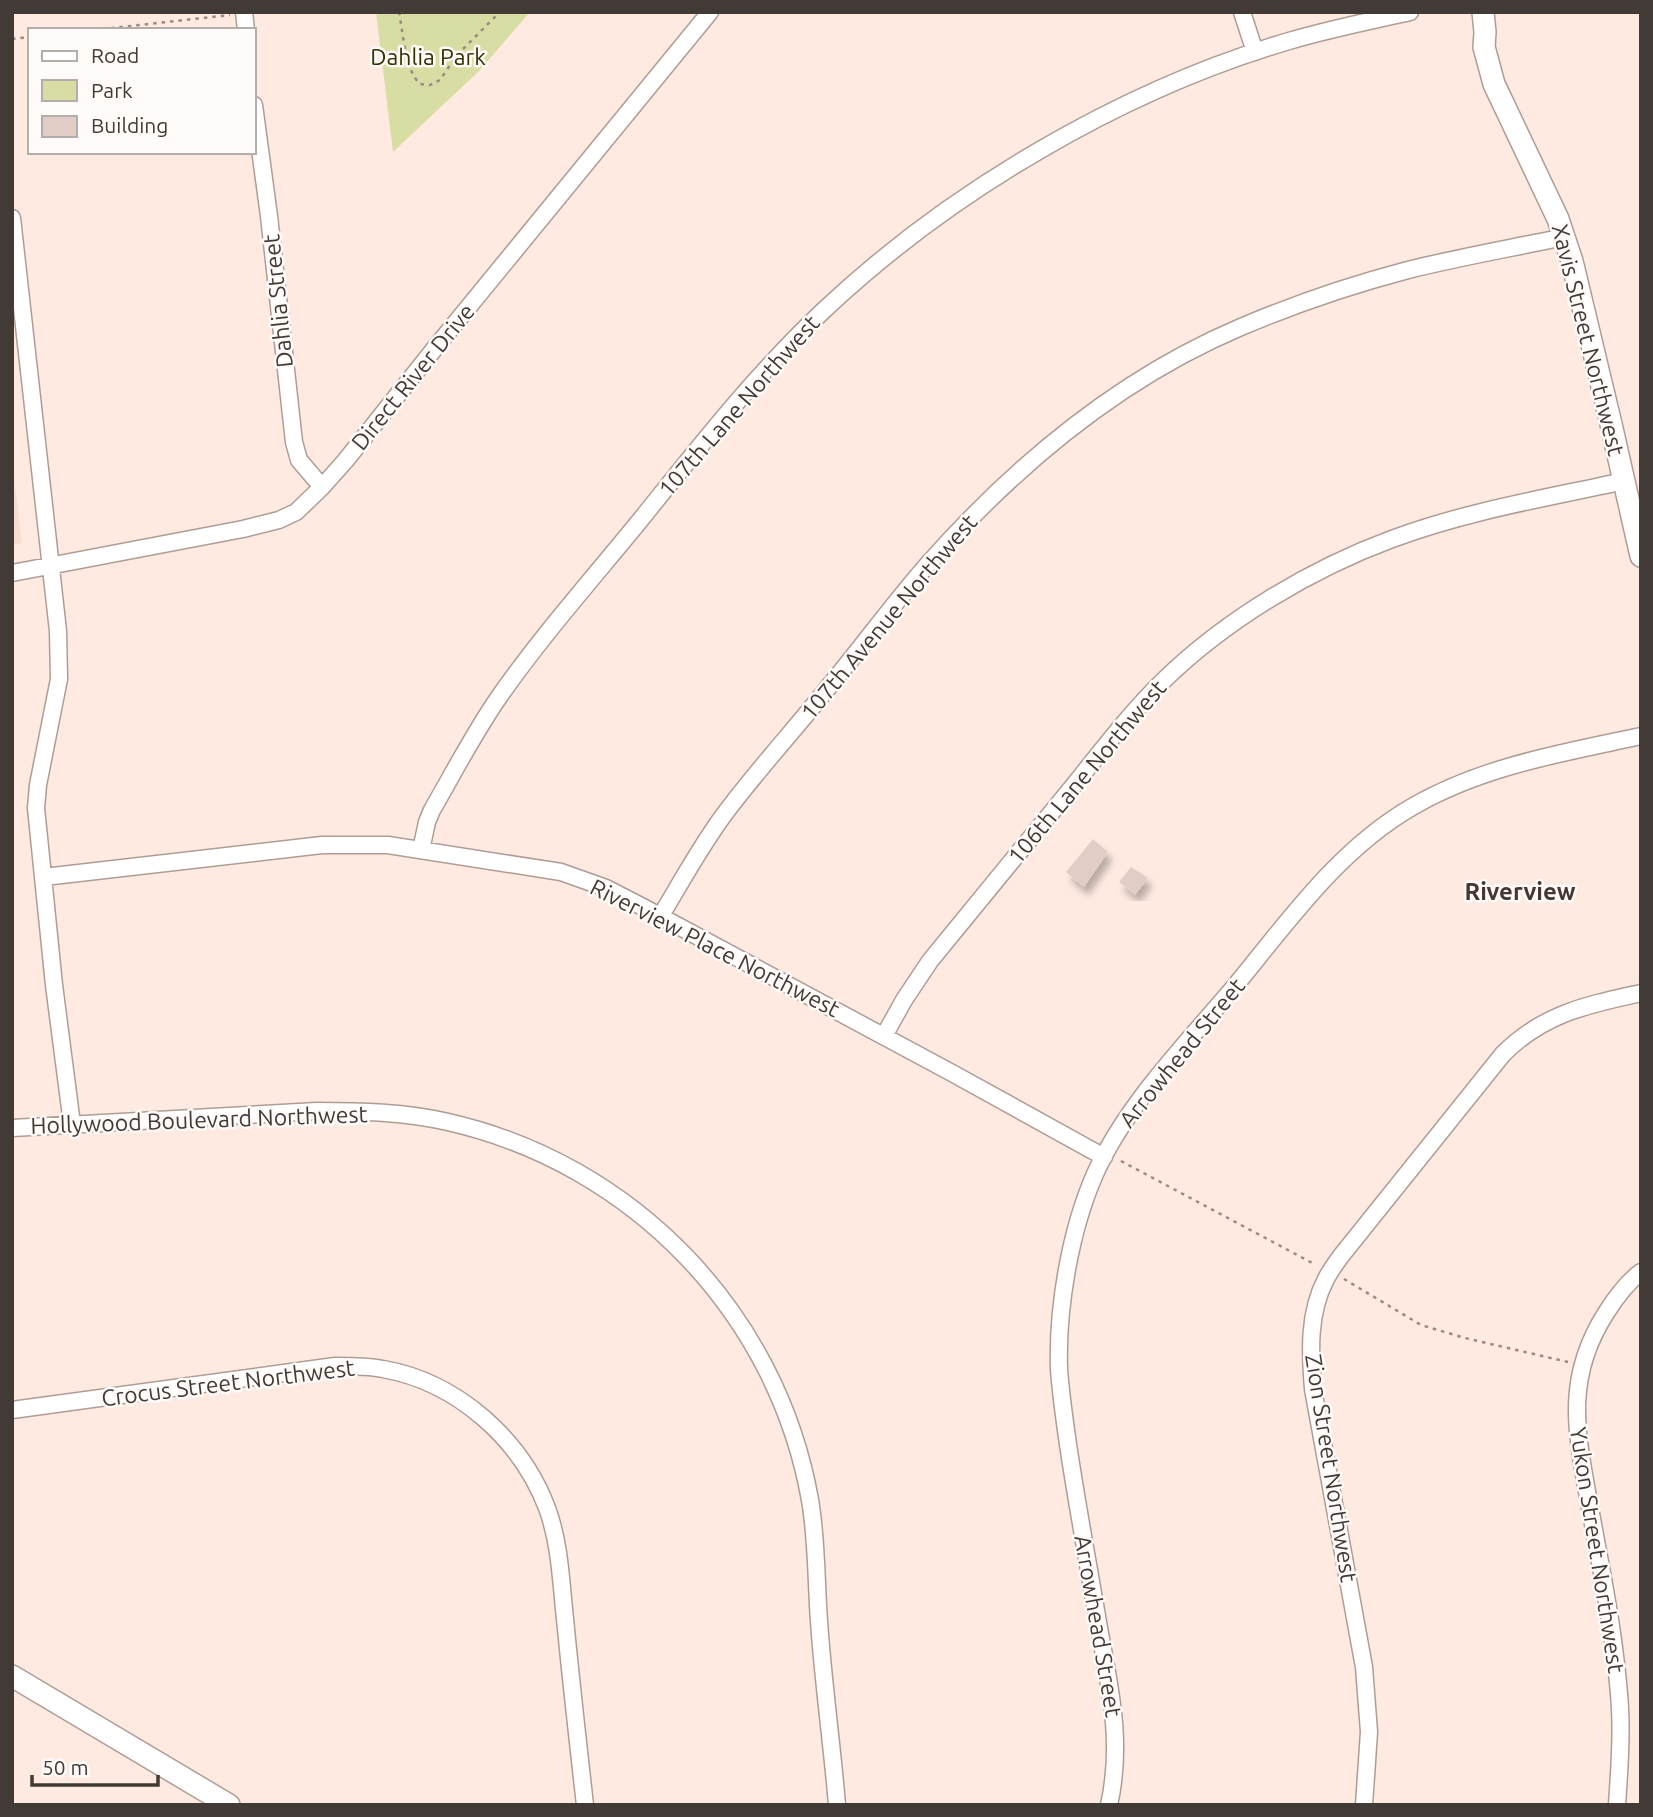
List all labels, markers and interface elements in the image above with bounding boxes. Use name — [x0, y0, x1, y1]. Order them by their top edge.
legend — [28, 28, 256, 154]
text: Road — [91, 43, 139, 67]
park label: Dahlia Park — [370, 44, 486, 69]
text: Park — [91, 78, 133, 102]
text: Building — [91, 113, 168, 137]
street label: Xavis Street Northwest — [1548, 222, 1629, 458]
street label: Dahlia Street — [258, 233, 297, 369]
street label: Direct River Drive — [346, 299, 479, 455]
street label: 107th Lane Northwest — [653, 310, 824, 501]
street label: 107th Avenue Northwest — [796, 509, 982, 724]
street label: 106th Lane Northwest — [1003, 675, 1171, 868]
street label: Riverview Place Northwest — [587, 874, 844, 1021]
district label: Riverview — [1464, 878, 1576, 905]
street label: Arrowhead Street — [1114, 973, 1249, 1132]
street label: Hollywood Boulevard Northwest — [30, 1101, 368, 1138]
street label: Zion Street Northwest — [1301, 1352, 1362, 1584]
street label: Crocus Street Northwest — [100, 1355, 356, 1410]
street label: Yukon Street Northwest — [1566, 1425, 1629, 1675]
street label: Arrowhead Street — [1070, 1533, 1127, 1719]
scale bar — [32, 1744, 158, 1788]
text: 50 m — [42, 1755, 89, 1779]

